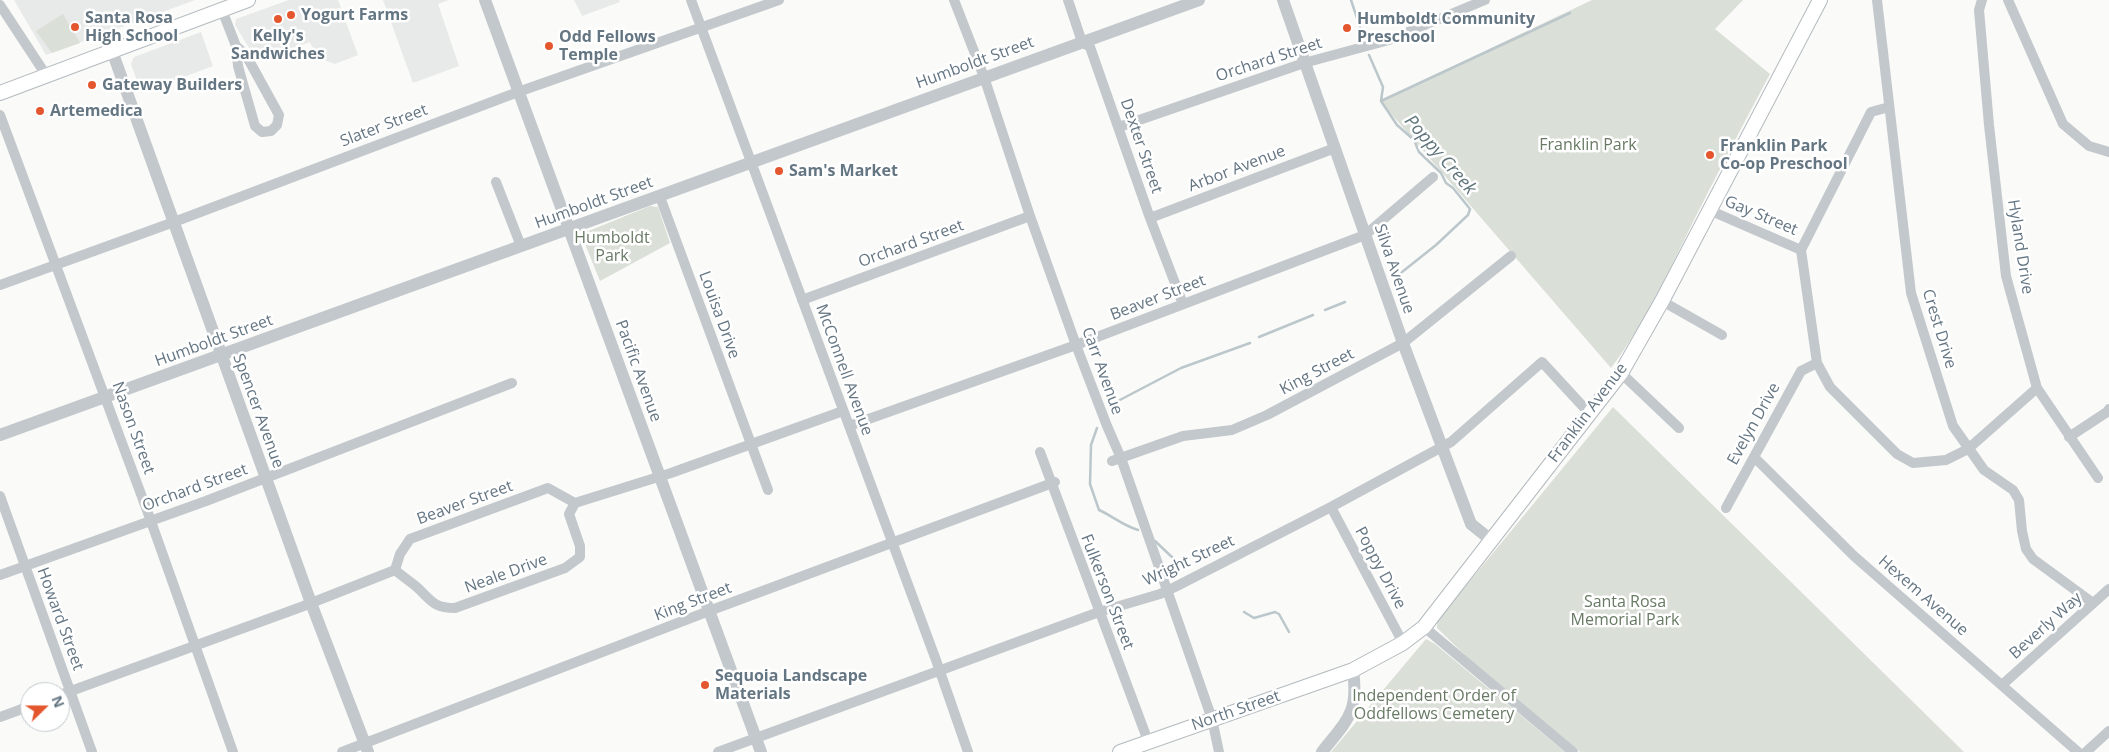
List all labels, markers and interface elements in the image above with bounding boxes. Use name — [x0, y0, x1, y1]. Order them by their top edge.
place label: Yogurt Farms — [301, 5, 408, 25]
place label: Santa Rosa High School — [85, 8, 178, 46]
marker: Yogurt Farms — [285, 9, 297, 21]
place label: Humboldt Community Preschool — [1357, 9, 1535, 47]
marker: Kelly's Sandwiches — [272, 13, 284, 25]
marker: Santa Rosa High School — [69, 21, 81, 33]
marker: Humboldt Community Preschool — [1341, 22, 1353, 34]
place label: Kelly's Sandwiches — [231, 26, 325, 64]
place label: Odd Fellows Temple — [559, 27, 656, 65]
street label: Humboldt Street — [913, 33, 1037, 93]
street label: Orchard Street — [1213, 34, 1325, 86]
marker: Odd Fellows Temple — [543, 40, 555, 52]
place label: Gateway Builders — [102, 75, 242, 95]
marker: Gateway Builders — [86, 79, 98, 91]
street label: Dexter Street — [1116, 96, 1166, 196]
place label: Artemedica — [50, 101, 143, 121]
street label: Slater Street — [338, 101, 430, 151]
marker: Artemedica — [34, 105, 46, 117]
water label: Poppy Creek — [1400, 111, 1480, 199]
park label: Franklin Park — [1539, 135, 1637, 155]
place label: Franklin Park Co-op Preschool — [1720, 136, 1848, 174]
street label: Arbor Avenue — [1186, 142, 1288, 196]
marker: Franklin Park Co-op Preschool — [1704, 149, 1716, 161]
place label: Sam's Market — [789, 161, 898, 181]
marker: Sam's Market — [773, 165, 785, 177]
street label: Humboldt Street — [532, 173, 656, 233]
street label: Gay Street — [1722, 192, 1800, 240]
street label: Hyland Drive — [2003, 198, 2037, 296]
street label: Orchard Street — [856, 216, 966, 272]
street label: Silva Avenue — [1370, 222, 1418, 316]
park label: Humboldt Park — [574, 228, 650, 266]
street label: Louisa Drive — [694, 269, 744, 361]
street label: Beaver Street — [1108, 271, 1208, 325]
street label: Crest Drive — [1918, 287, 1960, 371]
street label: McConnell Avenue — [811, 302, 877, 438]
street label: Humboldt Street — [152, 311, 276, 371]
street label: Pacific Avenue — [611, 317, 665, 425]
street label: Carr Avenue — [1077, 325, 1127, 417]
street label: King Street — [1277, 344, 1357, 400]
street label: Spencer Avenue — [228, 351, 288, 471]
street label: Franklin Avenue — [1544, 359, 1632, 467]
street label: Nason Street — [107, 379, 159, 477]
street label: Evelyn Drive — [1724, 380, 1784, 468]
street label: Orchard Street — [140, 460, 250, 516]
street label: Beaver Street — [414, 477, 516, 529]
street label: Poppy Drive — [1350, 524, 1410, 612]
street label: Fulkerson Street — [1076, 532, 1138, 652]
street label: Wright Street — [1140, 532, 1238, 590]
street label: Neale Drive — [462, 550, 550, 598]
street label: Hexem Avenue — [1874, 552, 1972, 640]
street label: Howard Street — [33, 565, 87, 673]
street label: King Street — [652, 578, 734, 626]
street label: Beverly Way — [2006, 589, 2086, 663]
park label: Santa Rosa Memorial Park — [1571, 592, 1679, 630]
place label: Sequoia Landscape Materials — [715, 666, 867, 704]
marker: Sequoia Landscape Materials — [699, 679, 711, 691]
north arrow — [20, 682, 70, 732]
park label: Independent Order of Oddfellows Cemetery — [1352, 686, 1516, 724]
street label: North Street — [1189, 687, 1283, 735]
text: N — [47, 693, 69, 710]

